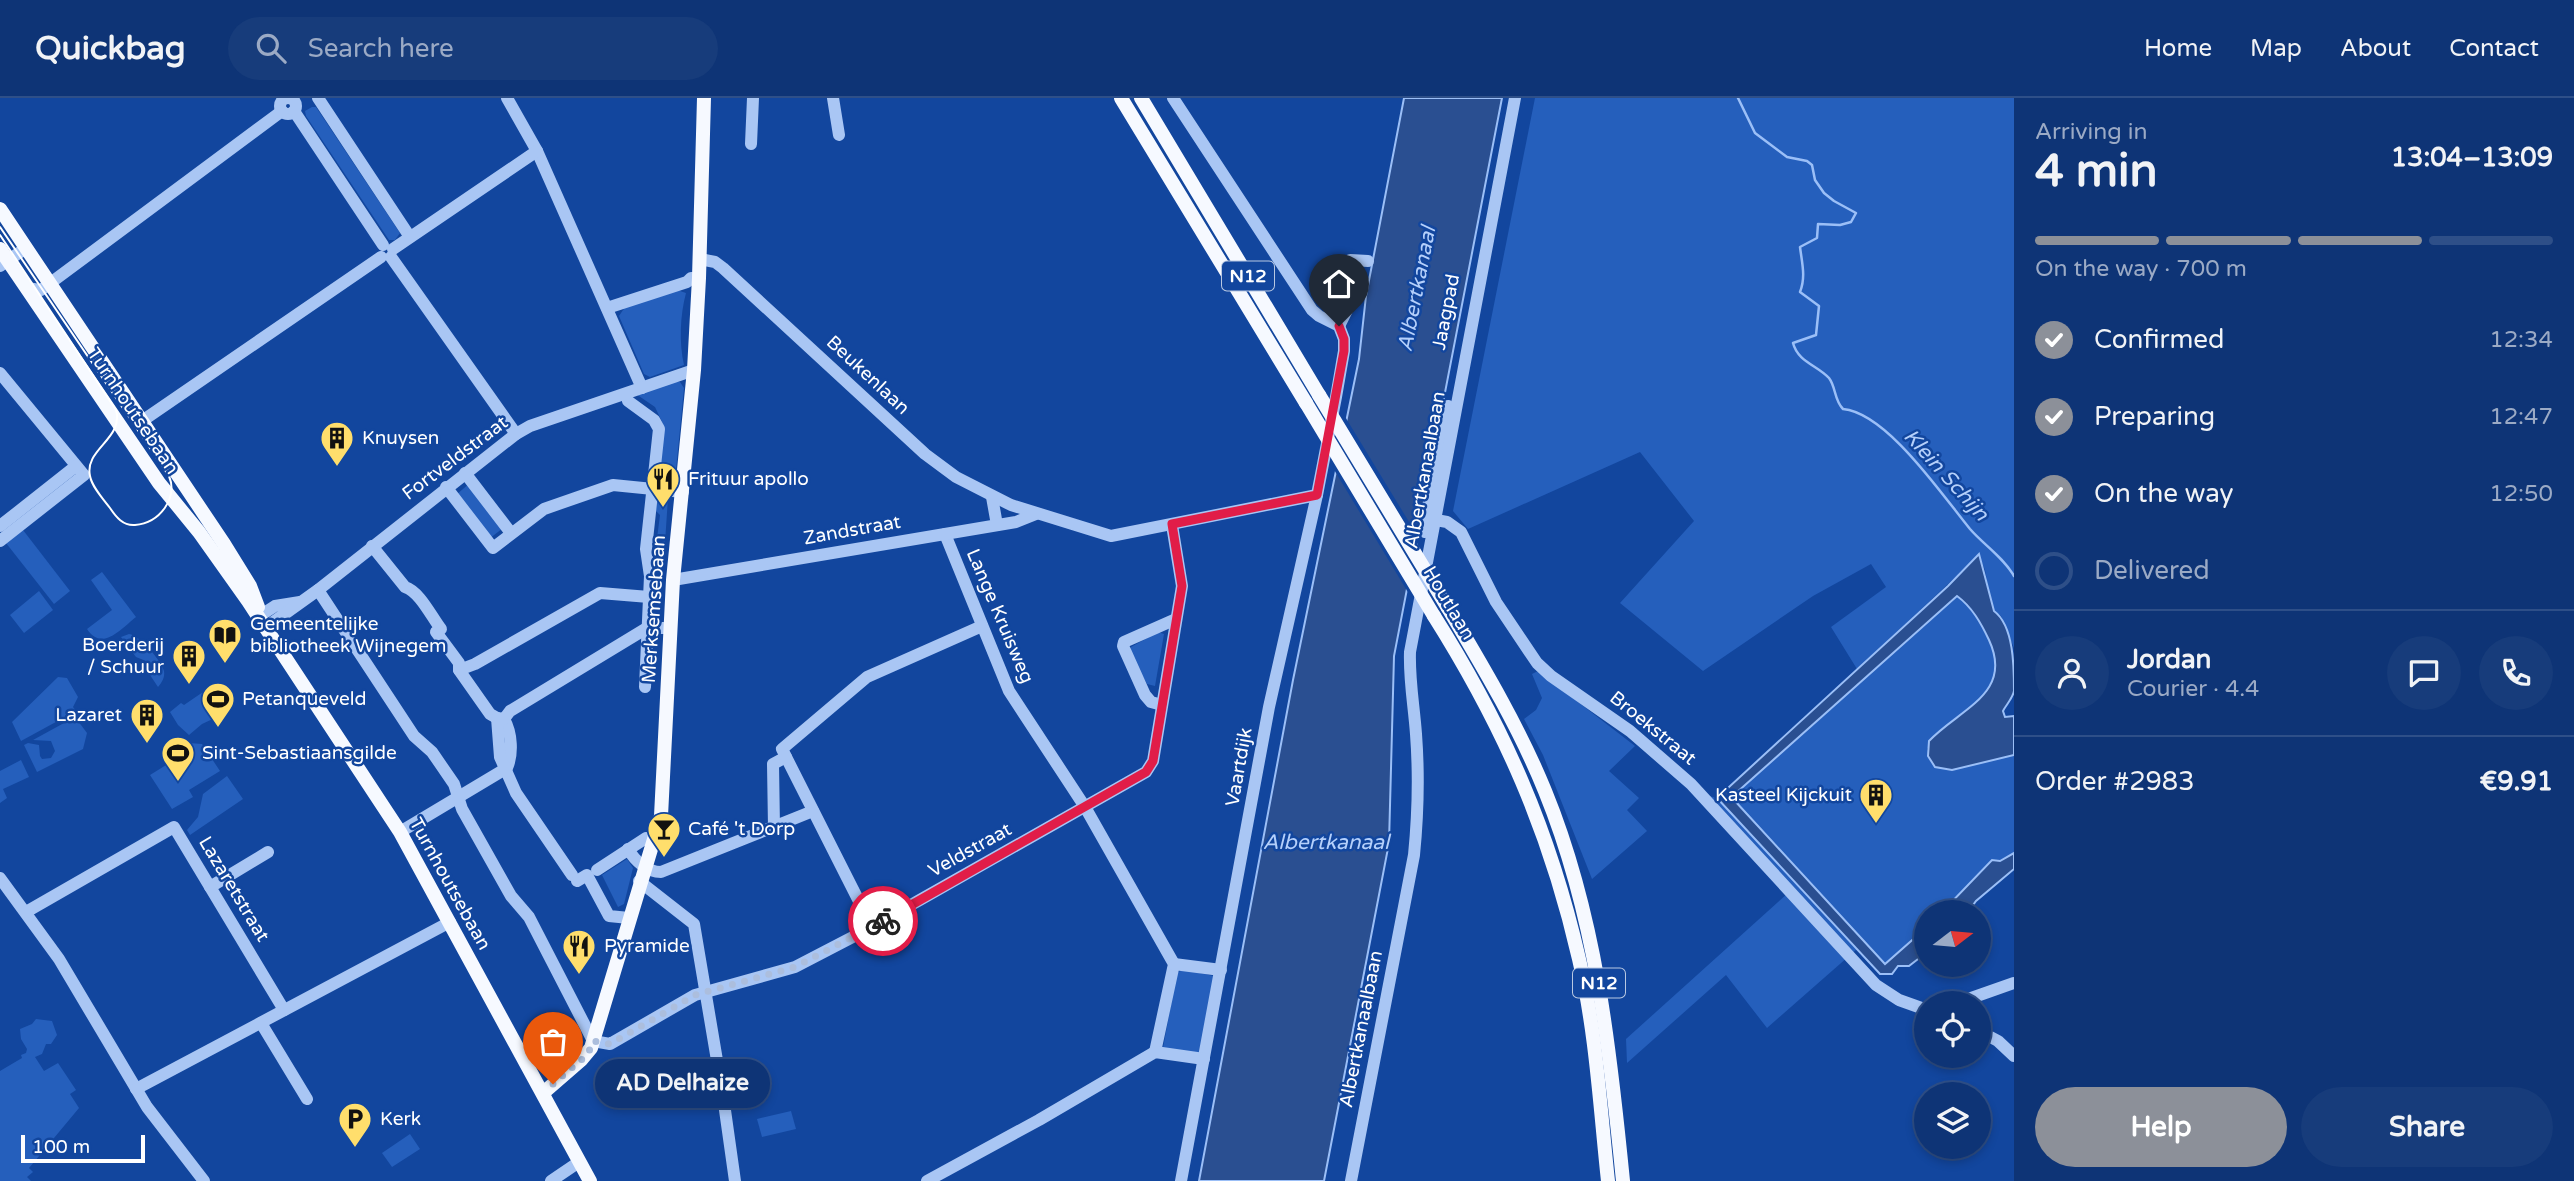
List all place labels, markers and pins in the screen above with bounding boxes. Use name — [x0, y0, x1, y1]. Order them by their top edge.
pin — [1309, 254, 1369, 326]
building icon: Knuysen — [318, 419, 356, 468]
place label: Knuysen — [362, 427, 439, 449]
restaurant icon: Frituur apollo — [644, 460, 682, 509]
place label: Frituur apollo — [688, 468, 809, 490]
place label: Gemeentelijke bibliotheek Wijnegem — [250, 613, 446, 657]
library icon: Gemeentelijke bibliotheek Wijnegem — [206, 616, 244, 665]
place label: Boerderij / Schuur — [82, 634, 165, 678]
building icon: Boerderij / Schuur — [170, 637, 208, 686]
sports icon: Petanqueveld — [199, 680, 237, 729]
place label: Petanqueveld — [242, 688, 366, 710]
building icon: Lazaret — [128, 696, 166, 745]
place label: Lazaret — [55, 704, 122, 726]
sports icon: Sint-Sebastiaansgilde — [159, 734, 197, 783]
place label: Sint-Sebastiaansgilde — [202, 742, 397, 764]
building icon: Kasteel Kijckuit — [1857, 776, 1895, 825]
place label: Kasteel Kijckuit — [1715, 784, 1852, 806]
bar icon: Café 't Dorp — [645, 810, 683, 859]
place label: Café 't Dorp — [688, 818, 795, 840]
restaurant icon: Pyramide — [560, 927, 598, 976]
place label: Pyramide — [604, 935, 690, 957]
pin — [523, 1012, 583, 1084]
callout: AD Delhaize — [595, 1060, 770, 1108]
parking icon: Kerk — [336, 1100, 374, 1149]
place label: Kerk — [380, 1108, 421, 1130]

